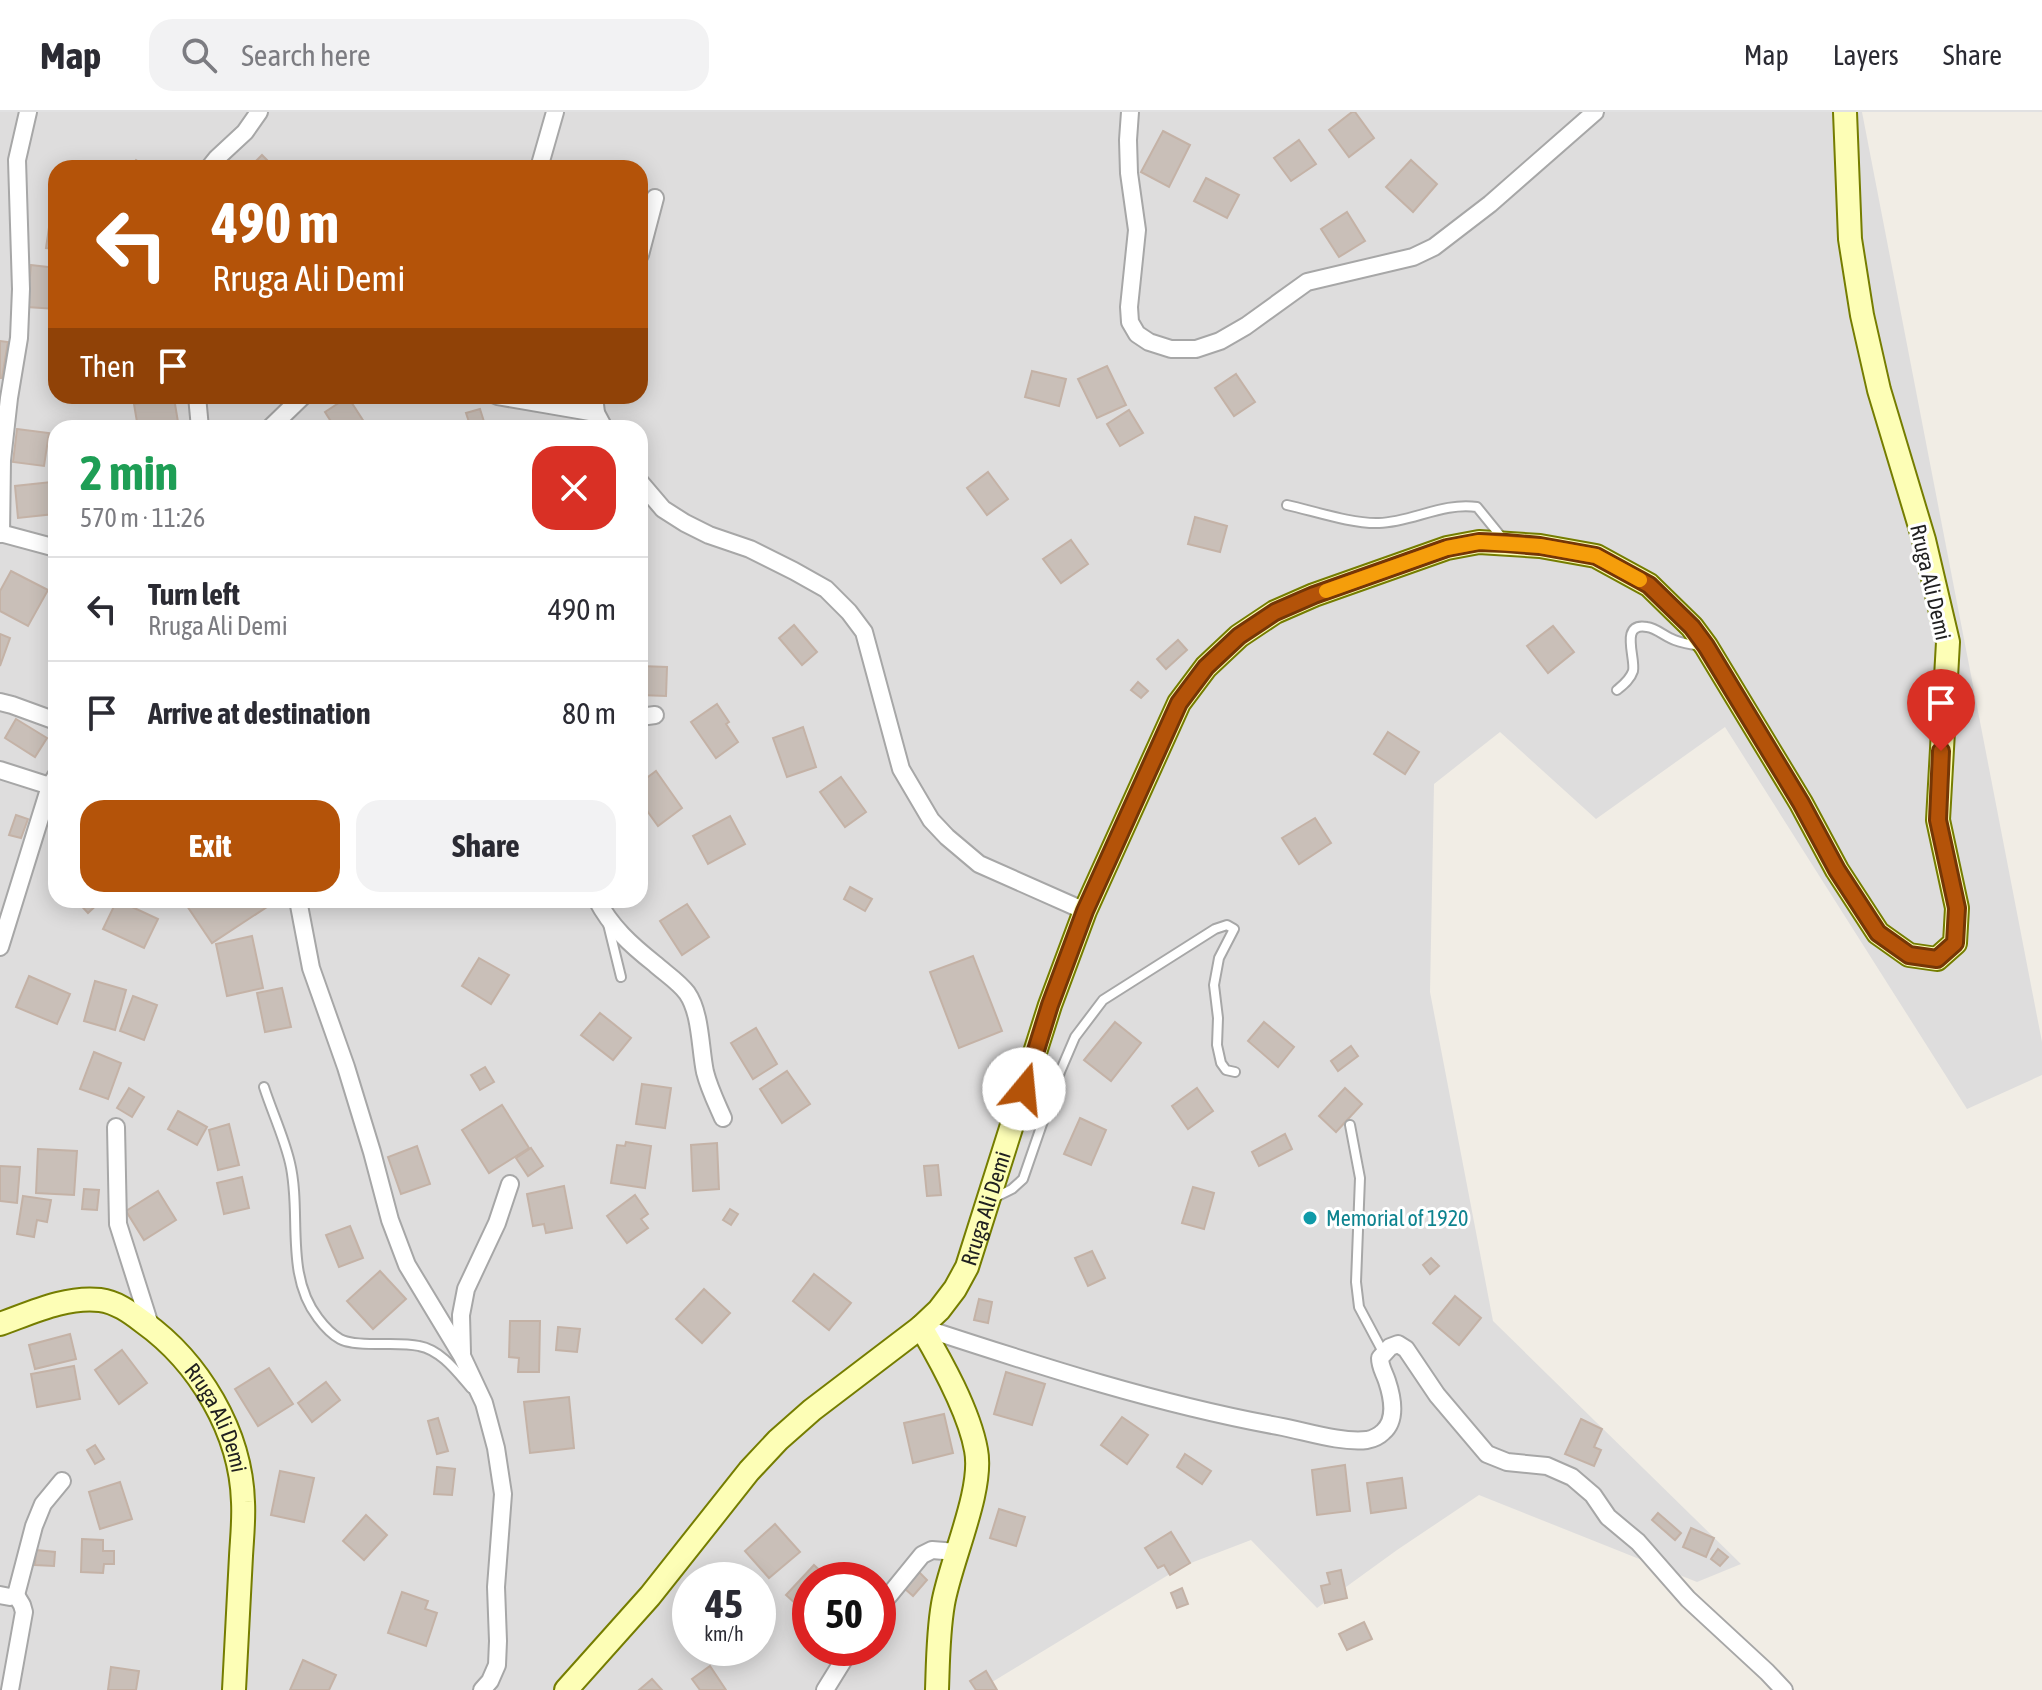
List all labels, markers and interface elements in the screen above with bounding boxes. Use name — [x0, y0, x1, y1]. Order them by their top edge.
search box — [149, 19, 709, 91]
icon: search — [177, 33, 221, 77]
text: Map — [40, 34, 101, 77]
text: Search here — [241, 38, 371, 72]
text: Map — [1744, 39, 1789, 71]
text: Layers — [1833, 39, 1899, 71]
text: Share — [1943, 39, 2002, 71]
text: 490 m — [212, 191, 339, 255]
icon: left — [80, 192, 184, 296]
text: Rruga Ali Demi — [212, 257, 406, 299]
icon: arrive — [151, 344, 195, 388]
text: Then — [80, 349, 135, 383]
text: 2 min — [80, 445, 178, 500]
button: close — [532, 446, 616, 530]
text: 570 m · 11:26 — [80, 503, 205, 533]
street label: Rruga Ali Demi — [1905, 521, 1957, 643]
text: Turn left — [148, 577, 240, 611]
icon: left — [80, 587, 124, 631]
text: 490 m — [548, 592, 616, 626]
text: Rruga Ali Demi — [148, 611, 288, 641]
pin — [1907, 669, 1975, 751]
icon: arrive — [1919, 681, 1963, 725]
icon: arrive — [80, 691, 124, 735]
text: Arrive at destination — [148, 696, 370, 730]
text: 80 m — [562, 696, 616, 730]
button: Exit — [80, 800, 340, 892]
button: Share — [356, 800, 616, 892]
position arrow — [982, 1047, 1066, 1131]
street label: Rruga Ali Demi — [955, 1148, 1016, 1269]
place label: Memorial of 1920 — [1326, 1205, 1468, 1231]
marker: Memorial of 1920 — [1301, 1209, 1319, 1227]
street label: Rruga Ali Demi — [179, 1358, 252, 1474]
speed limit sign: 50 — [792, 1562, 896, 1666]
text: 45 — [705, 1581, 743, 1626]
text: km/h — [704, 1622, 744, 1645]

